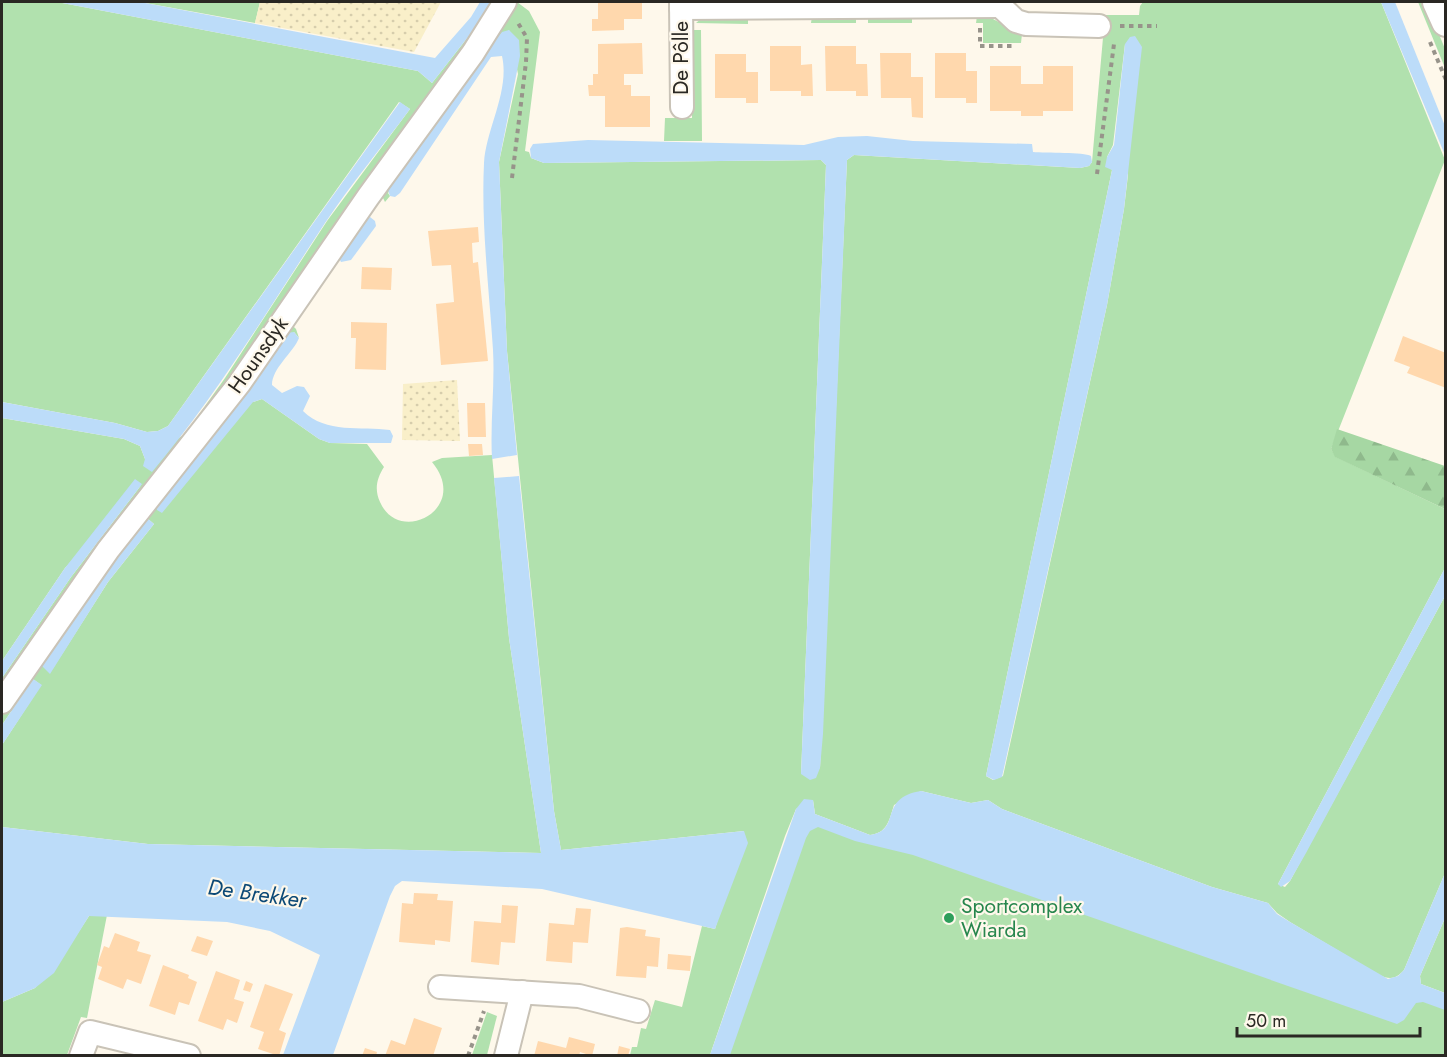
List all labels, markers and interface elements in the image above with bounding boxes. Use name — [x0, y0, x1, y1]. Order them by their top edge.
street label: De Pôlle — [666, 21, 696, 95]
street label: Hounsdyk — [221, 310, 296, 399]
water label: De Brekker — [206, 870, 310, 916]
place label: Sportcomplex Wiarda — [961, 891, 1082, 945]
marker: Sportcomplex Wiarda — [942, 911, 956, 925]
scale bar — [1237, 1000, 1420, 1038]
text: 50 m — [1246, 1008, 1286, 1034]

